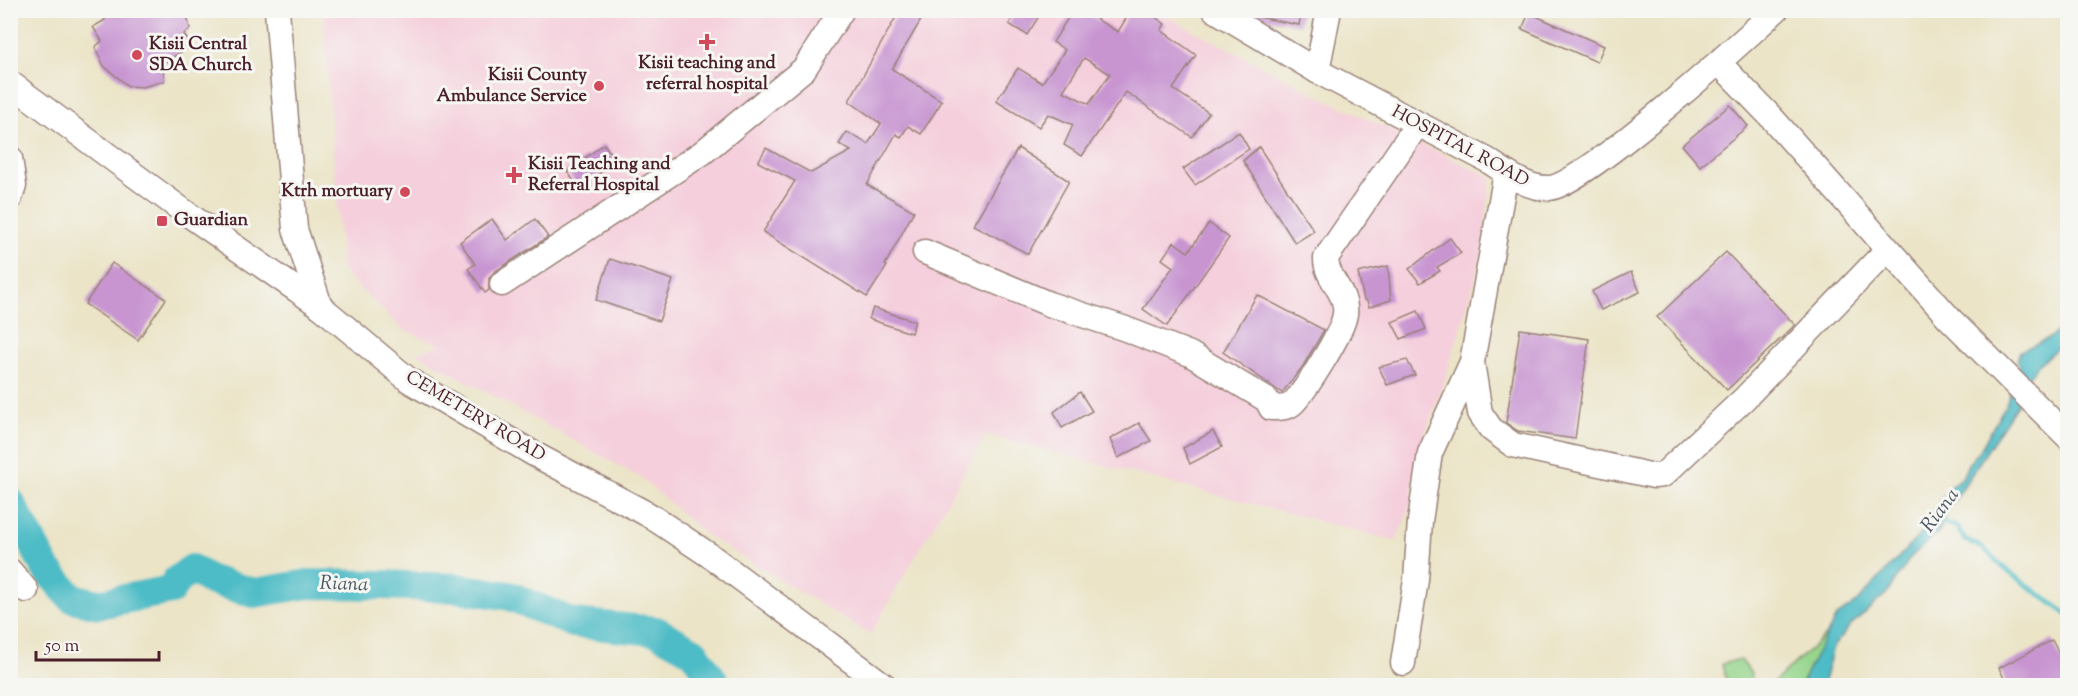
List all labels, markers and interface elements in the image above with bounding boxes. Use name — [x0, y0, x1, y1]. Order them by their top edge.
place label: Kisii Central SDA Church — [149, 32, 253, 79]
marker: Kisii teaching and referral hospital — [698, 33, 716, 51]
marker: Kisii Central SDA Church — [130, 48, 144, 62]
place label: Kisii teaching and referral hospital — [638, 51, 777, 98]
place label: Kisii County Ambulance Service — [437, 63, 588, 110]
marker: Kisii County Ambulance Service — [592, 79, 606, 93]
street label: HOSPITAL ROAD — [1387, 100, 1533, 194]
place label: Kisii Teaching and Referral Hospital — [528, 152, 671, 199]
marker: Kisii Teaching and Referral Hospital — [505, 166, 523, 184]
place label: Ktrh mortuary — [281, 179, 393, 205]
marker: Ktrh mortuary — [398, 185, 412, 199]
place label: Guardian — [174, 208, 248, 234]
marker: Guardian — [155, 214, 169, 228]
street label: CEMETERY ROAD — [400, 365, 550, 469]
water label: Riana — [1915, 483, 1967, 539]
water label: Riana — [319, 570, 369, 600]
scale bar — [36, 624, 159, 662]
text: 50 m — [44, 634, 80, 660]

